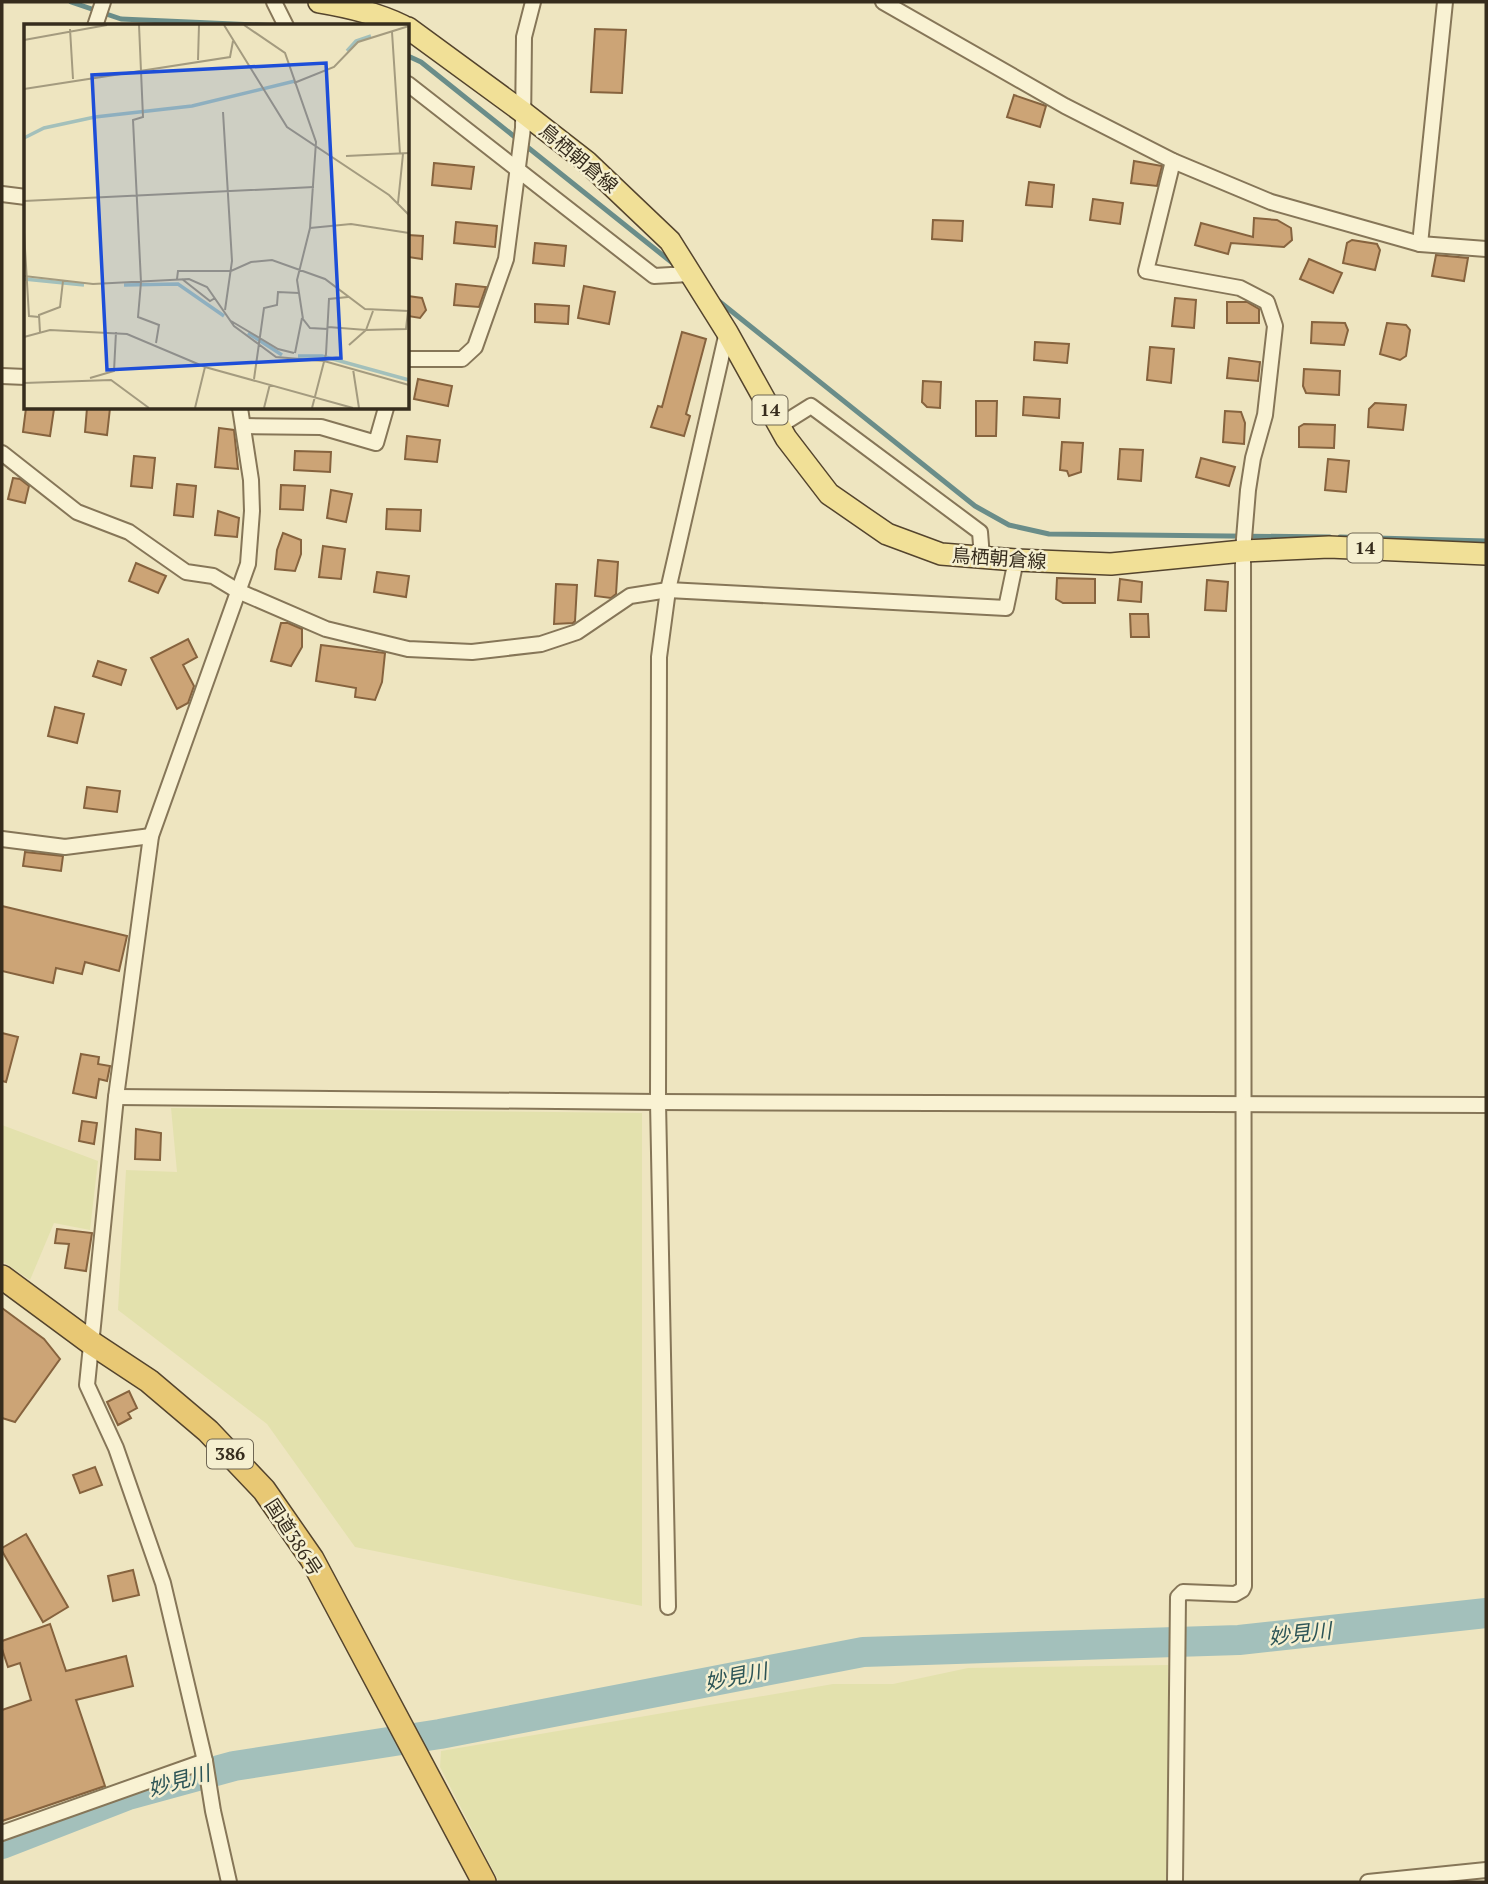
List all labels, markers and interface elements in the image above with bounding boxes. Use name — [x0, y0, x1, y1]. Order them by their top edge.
inset map — [24, 24, 410, 410]
street label: 鳥栖朝倉線 — [535, 118, 624, 198]
road number: 14 — [752, 396, 788, 424]
road number: 14 — [1348, 534, 1382, 562]
street label: 鳥栖朝倉線 — [951, 542, 1047, 573]
road number: 386 — [207, 1440, 253, 1469]
street label: 国道386号 — [260, 1493, 329, 1580]
water label: 妙見川 — [1267, 1616, 1335, 1650]
water label: 妙見川 — [702, 1656, 771, 1696]
water label: 妙見川 — [145, 1758, 215, 1802]

